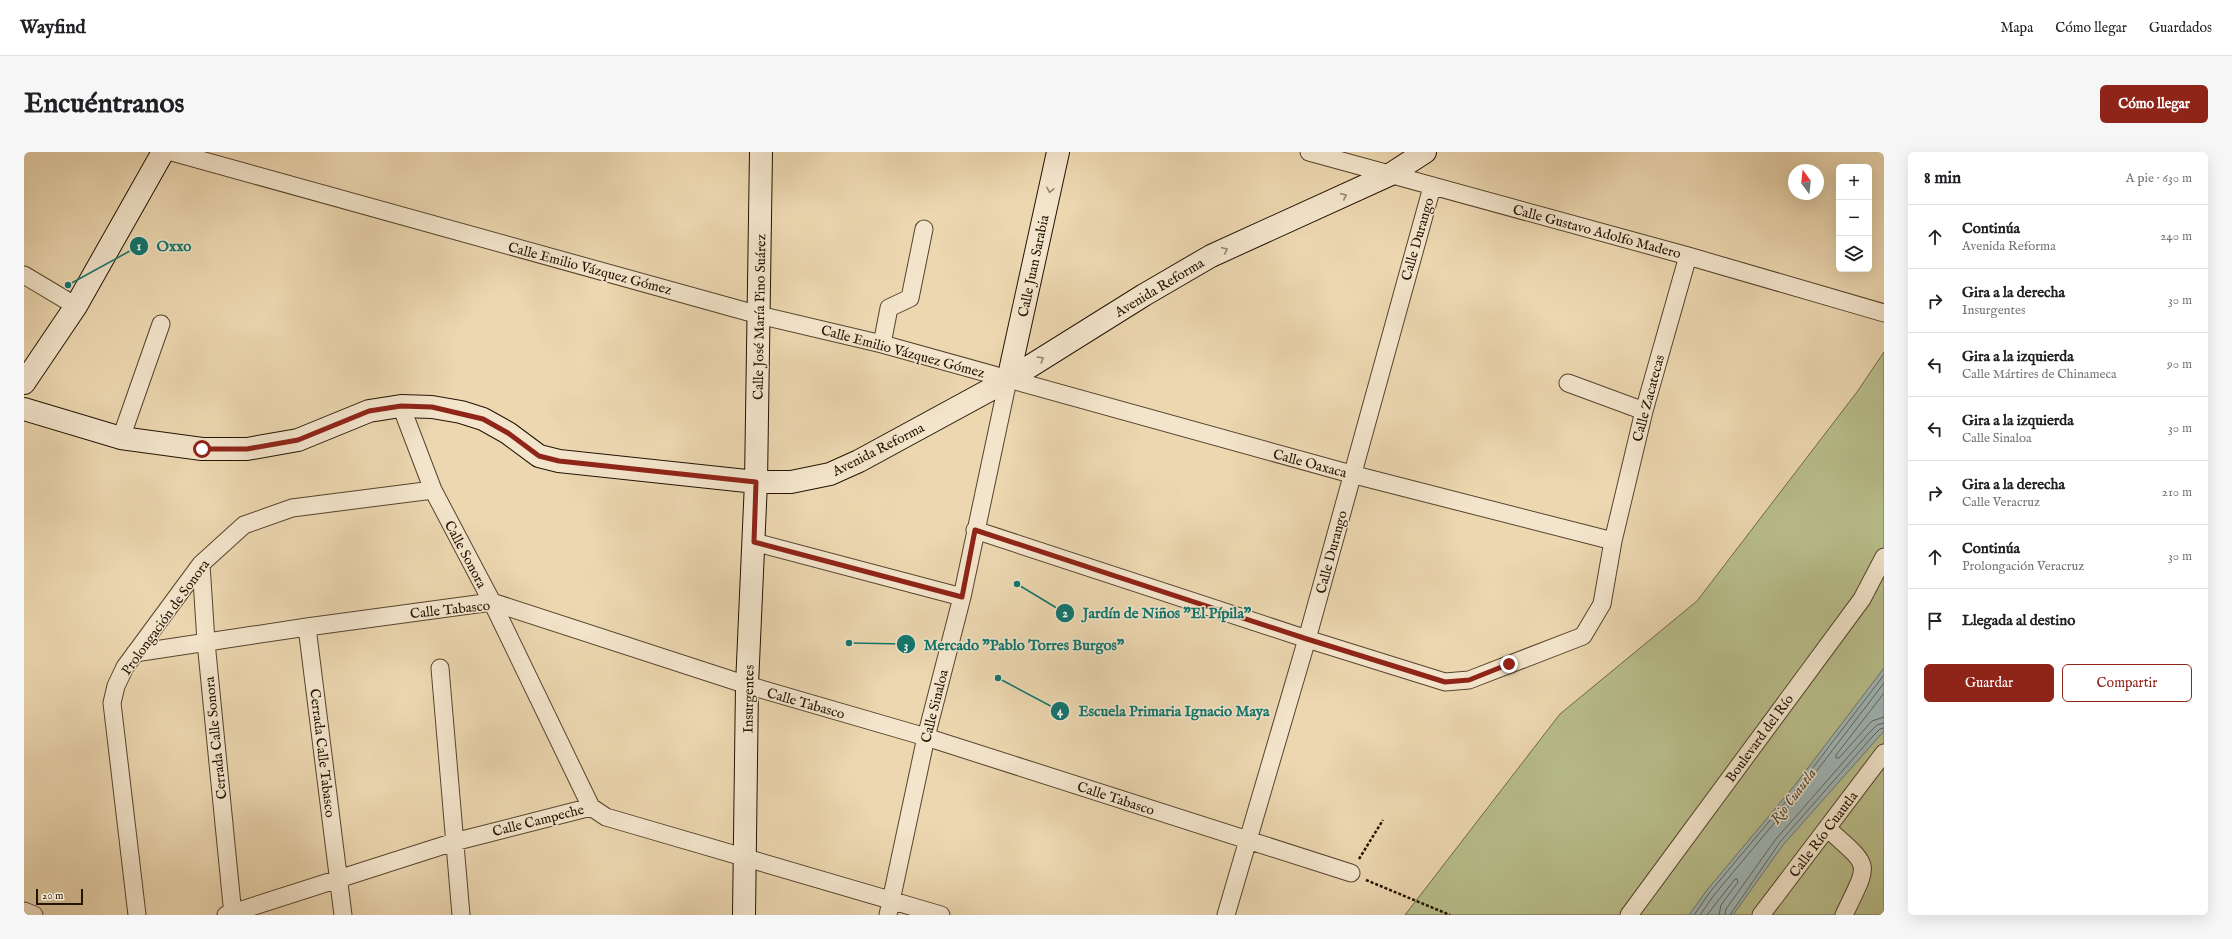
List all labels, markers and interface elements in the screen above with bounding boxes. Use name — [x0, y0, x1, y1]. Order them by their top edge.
text: Wayfind — [20, 16, 86, 40]
text: Mapa — [2000, 19, 2033, 37]
text: Cómo llegar — [2055, 19, 2127, 37]
text: Guardados — [2149, 19, 2212, 37]
button: Cómo llegar — [2100, 85, 2208, 123]
text: Encuéntranos — [24, 87, 184, 122]
north arrow — [1788, 164, 1824, 200]
map controls — [1836, 164, 1872, 272]
button: + — [1836, 164, 1872, 200]
text: 8 min — [1924, 168, 1961, 189]
text: A pie · 630 m — [2126, 170, 2192, 187]
one-way arrow — [1046, 187, 1054, 193]
one-way arrow — [1339, 193, 1347, 201]
street label: Calle Durango — [1398, 195, 1439, 283]
button: − — [1836, 200, 1872, 236]
street label: Calle Gustavo Adolfo Madero — [1511, 201, 1683, 263]
street label: Calle Juan Sarabia — [1014, 213, 1054, 319]
text: Continúa — [1962, 219, 2020, 238]
icon: ahead — [1924, 226, 1946, 248]
text: 240 m — [2160, 228, 2192, 245]
callout: Oxxo — [129, 233, 200, 260]
street label: Calle José María Pino Suárez — [750, 233, 770, 400]
button: layers — [1836, 236, 1872, 272]
text: Oxxo — [157, 237, 191, 256]
street label: Calle Emilio Vázquez Gómez — [506, 238, 674, 300]
text: Avenida Reforma — [1962, 238, 2056, 255]
text: 1 — [137, 239, 142, 254]
one-way arrow — [1221, 247, 1229, 255]
street label: Avenida Reforma — [1111, 254, 1208, 322]
text: Gira a la derecha — [1962, 283, 2065, 302]
icon: right — [1924, 290, 1946, 312]
text: 30 m — [2168, 292, 2192, 309]
text: Insurgentes — [1962, 302, 2026, 319]
street label: Calle Emilio Vázquez Gómez — [819, 321, 987, 383]
text: Gira a la izquierda — [1962, 347, 2074, 366]
street label: Calle Zacatecas — [1629, 353, 1669, 444]
icon: left — [1924, 354, 1946, 376]
one-way arrow — [1037, 356, 1044, 364]
text: 90 m — [2167, 356, 2192, 373]
text: Calle Mártires de Chinameca — [1962, 366, 2117, 383]
text: Gira a la izquierda — [1962, 411, 2074, 430]
icon: left — [1924, 418, 1946, 440]
street label: Avenida Reforma — [828, 419, 928, 481]
text: 30 m — [2168, 420, 2192, 437]
text: Calle Sinaloa — [1962, 430, 2032, 447]
route start — [193, 440, 211, 458]
street label: Calle Oaxaca — [1271, 445, 1350, 483]
text: Gira a la derecha — [1962, 475, 2065, 494]
icon: right — [1924, 482, 1946, 504]
text: 210 m — [2162, 484, 2192, 501]
text: Calle Veracruz — [1962, 494, 2040, 511]
street label: Calle Durango — [1312, 508, 1352, 596]
street label: Calle Sonora — [440, 518, 491, 592]
text: Continúa — [1962, 539, 2020, 558]
icon: ahead — [1924, 546, 1946, 568]
text: 30 m — [2168, 548, 2192, 565]
street label: Prolongación de Sonora — [118, 555, 214, 679]
text: Prolongación Veracruz — [1962, 558, 2084, 575]
street label: Calle Tabasco — [409, 597, 491, 623]
callout: Jardín de Niños "El Pípila" — [1055, 600, 1260, 627]
text: Jardín de Niños "El Pípila" — [1081, 604, 1252, 623]
text: 2 — [1062, 606, 1068, 621]
icon: arrive — [1924, 610, 1946, 632]
text: Llegada al destino — [1962, 611, 2075, 630]
callout: Mercado "Pablo Torres Burgos" — [896, 631, 1132, 658]
text: Mercado "Pablo Torres Burgos" — [924, 636, 1125, 655]
text: 3 — [904, 638, 908, 653]
route end — [1500, 655, 1518, 673]
button: Guardar — [1924, 664, 2054, 702]
button: Compartir — [2062, 664, 2192, 702]
street label: Insurgentes — [739, 665, 759, 733]
street label: Calle Sinaloa — [917, 667, 953, 745]
street label: Cerrada Calle Sonora — [201, 675, 231, 800]
street label: Calle Tabasco — [765, 684, 847, 724]
street label: Cerrada Calle Tabasco — [305, 688, 339, 819]
street label: Boulevard del Río — [1722, 691, 1798, 786]
callout: Escuela Primaria Ignacio Maya — [1050, 697, 1277, 724]
text: Escuela Primaria Ignacio Maya — [1078, 702, 1270, 721]
text: 4 — [1057, 704, 1064, 719]
water label: Rio Cuautla — [1766, 764, 1821, 828]
street label: Calle Tabasco — [1075, 778, 1157, 820]
street label: Calle Río Cuautla — [1786, 787, 1863, 881]
street label: Calle Campeche — [491, 801, 587, 841]
scale bar — [36, 887, 83, 906]
text: 20 m — [42, 889, 63, 903]

